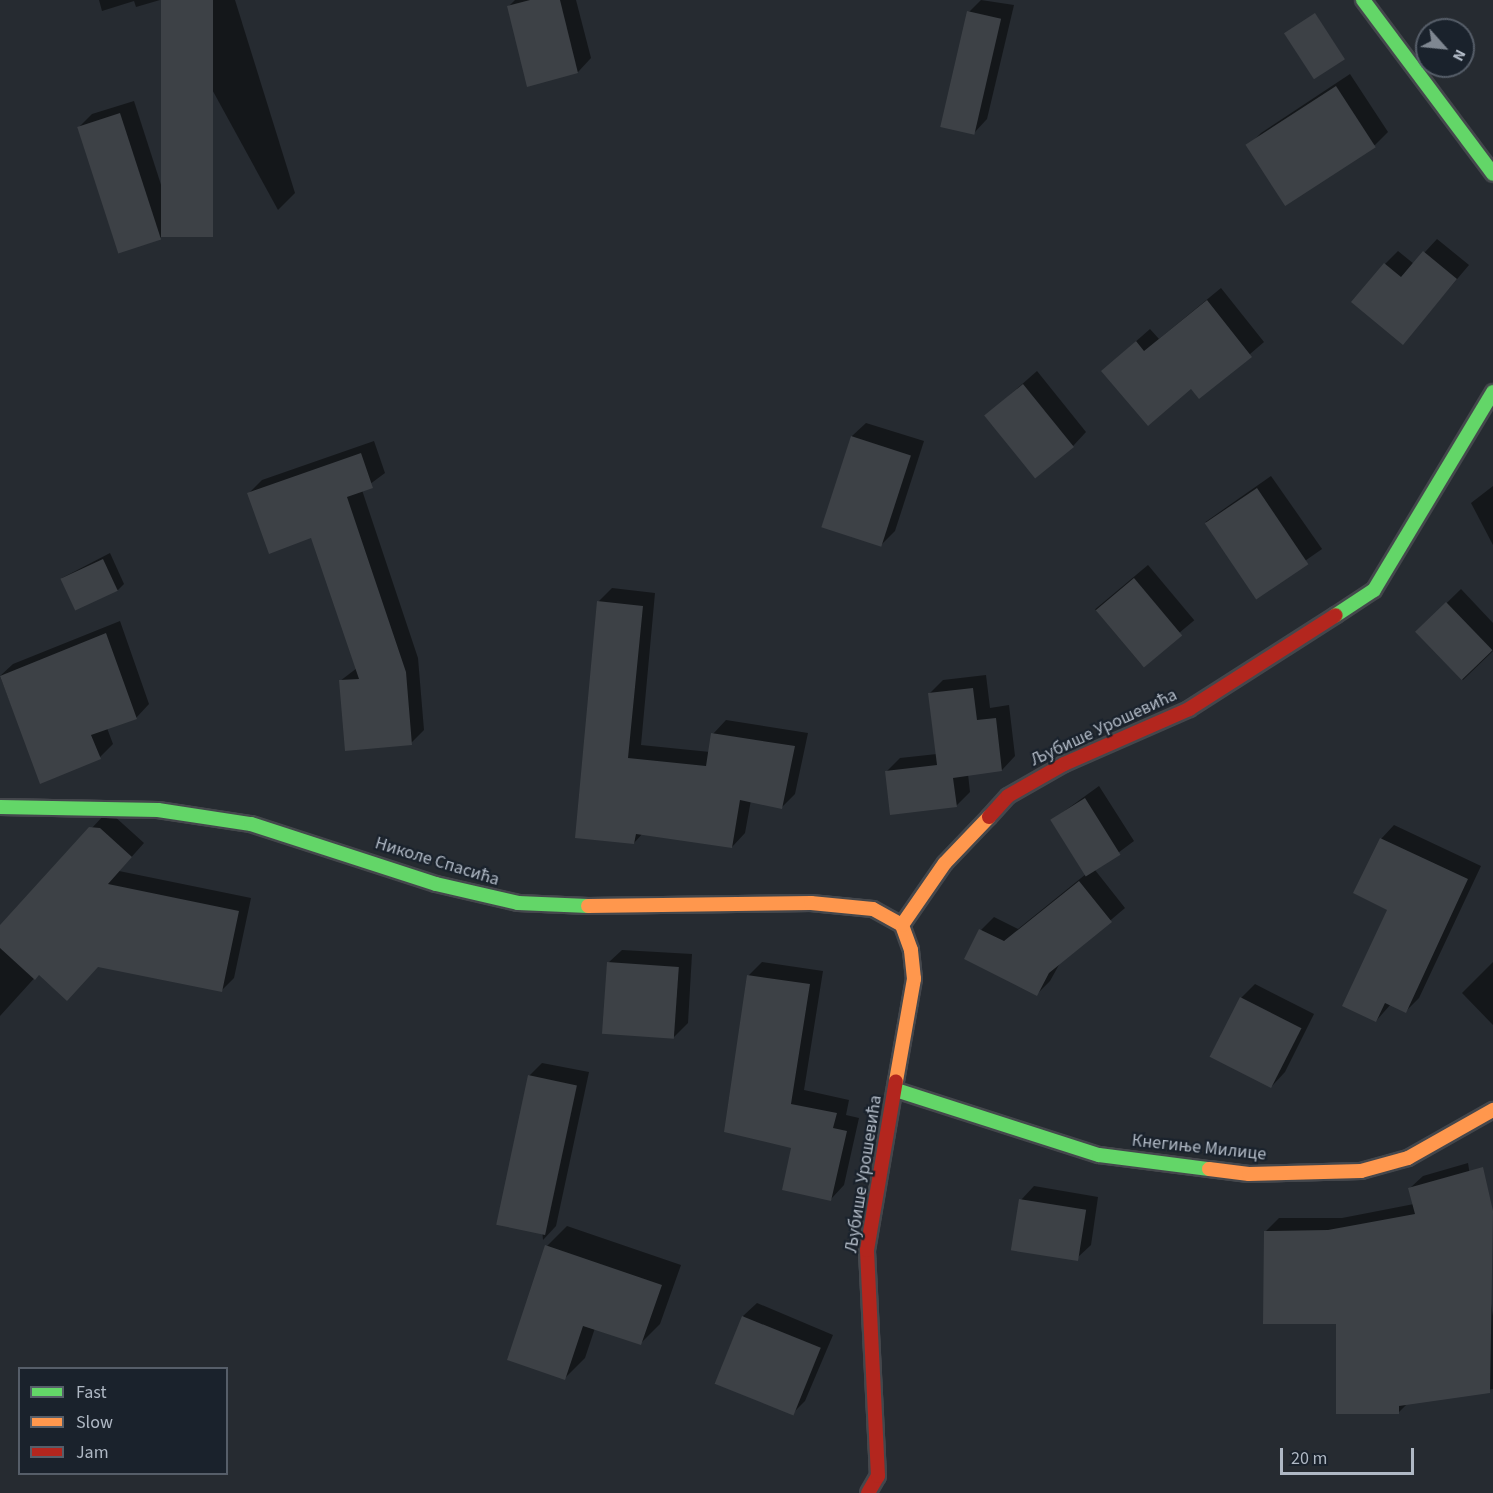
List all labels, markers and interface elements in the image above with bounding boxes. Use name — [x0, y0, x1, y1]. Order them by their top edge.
north arrow — [1415, 18, 1475, 78]
text: N — [1447, 46, 1471, 65]
street label: Љубише Урошевића — [1027, 685, 1181, 771]
street label: Николе Спасића — [372, 833, 502, 891]
street label: Љубише Урошевића — [841, 1094, 887, 1254]
street label: Кнегиње Милице — [1131, 1130, 1267, 1166]
legend — [18, 1367, 228, 1475]
text: Fast — [76, 1380, 107, 1405]
text: Slow — [76, 1410, 113, 1435]
scale bar — [1283, 1436, 1416, 1474]
text: Jam — [76, 1440, 109, 1465]
text: 20 m — [1291, 1446, 1327, 1471]

